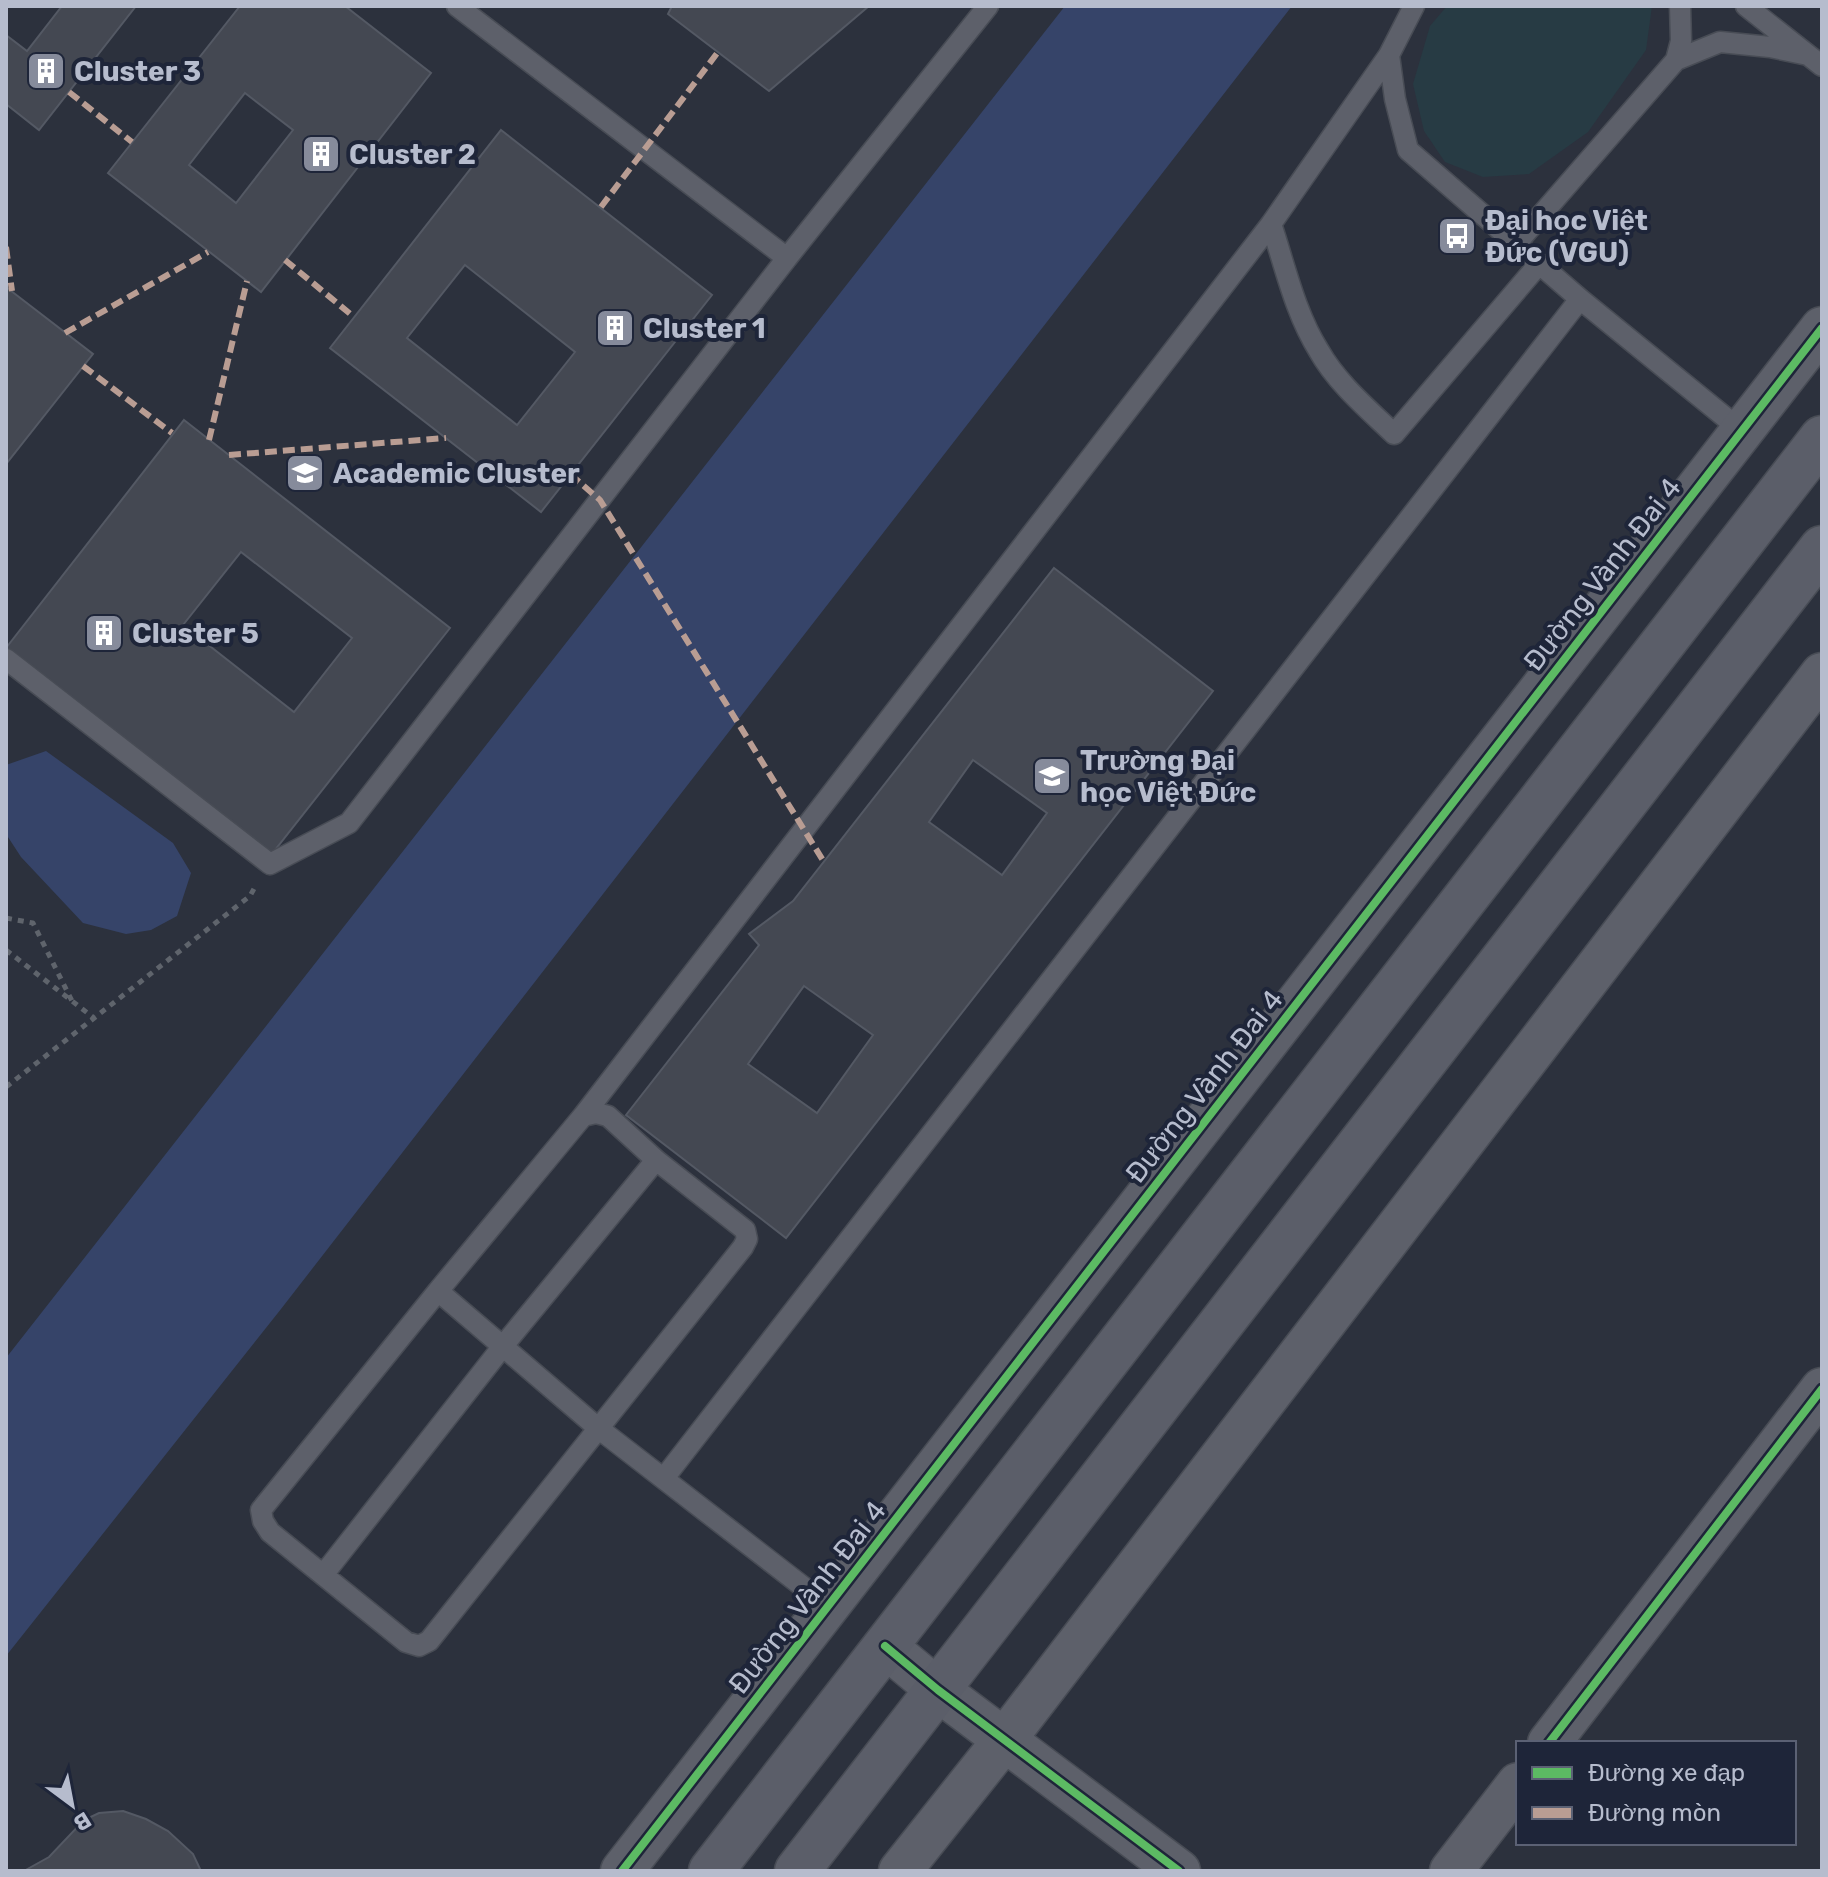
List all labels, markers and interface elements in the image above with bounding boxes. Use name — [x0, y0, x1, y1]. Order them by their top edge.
building icon: Cluster 3 — [25, 50, 67, 92]
place label: Cluster 3 — [74, 55, 201, 88]
building icon: Cluster 2 — [300, 133, 342, 175]
place label: Cluster 2 — [349, 138, 476, 171]
place label: Đại học Việt Đức (VGU) — [1485, 204, 1648, 269]
bus stop icon: Đại học Việt Đức (VGU) — [1436, 215, 1478, 257]
building icon: Cluster 1 — [594, 307, 636, 349]
place label: Cluster 1 — [643, 312, 766, 345]
school or university icon: Academic Cluster — [284, 452, 326, 494]
place label: Academic Cluster — [333, 457, 580, 490]
street label: Đường Vành Đai 4 — [1517, 471, 1688, 677]
building icon: Cluster 5 — [83, 612, 125, 654]
place label: Cluster 5 — [132, 617, 259, 650]
place label: Trường Đại học Việt Đức — [1080, 744, 1256, 809]
school or university icon: Trường Đại học Việt Đức — [1031, 755, 1073, 797]
street label: Đường Vành Đai 4 — [1119, 983, 1290, 1189]
street label: Đường Vành Đai 4 — [722, 1494, 893, 1700]
legend — [1516, 1741, 1796, 1845]
text: Đường xe đạp — [1588, 1759, 1745, 1787]
north arrow — [32, 1765, 112, 1845]
text: Đường mòn — [1588, 1799, 1721, 1827]
text: B — [69, 1806, 96, 1837]

